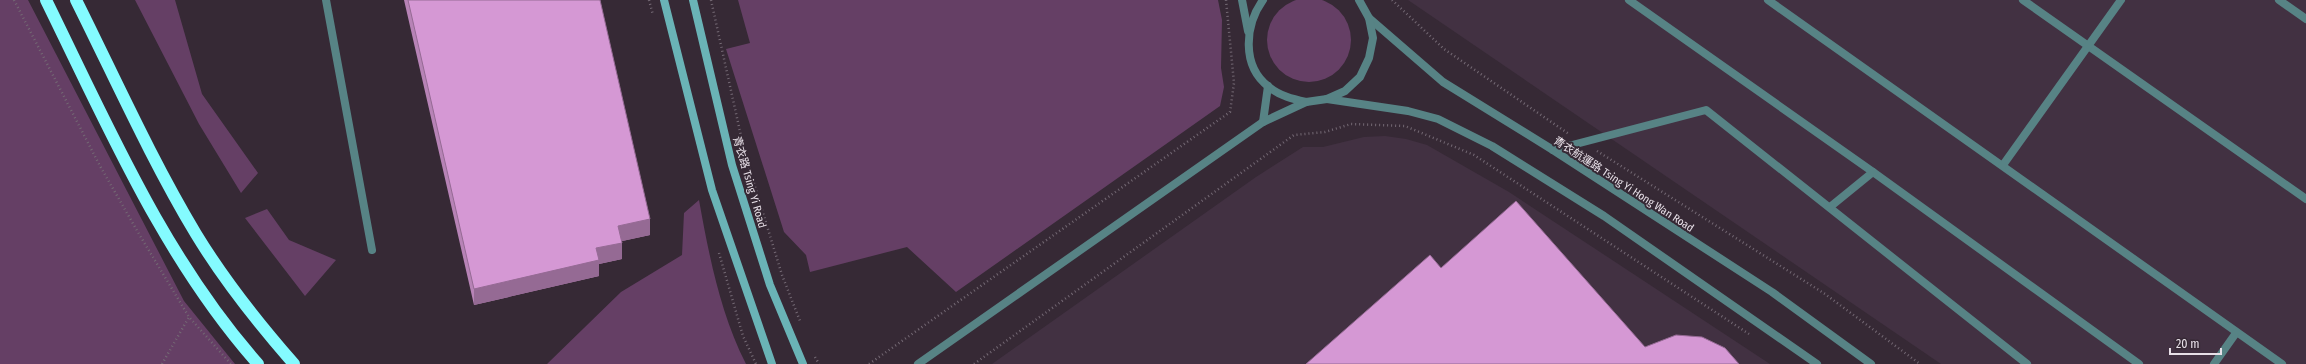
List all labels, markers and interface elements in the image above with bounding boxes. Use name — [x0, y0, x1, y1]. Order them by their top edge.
street label: 青衣航運路 Tsing Yi Hong Wan Road — [1551, 134, 1696, 235]
street label: 青衣路 Tsing Yi Road — [730, 135, 769, 229]
scale bar — [2170, 330, 2221, 356]
text: 20 m — [2176, 337, 2200, 351]

